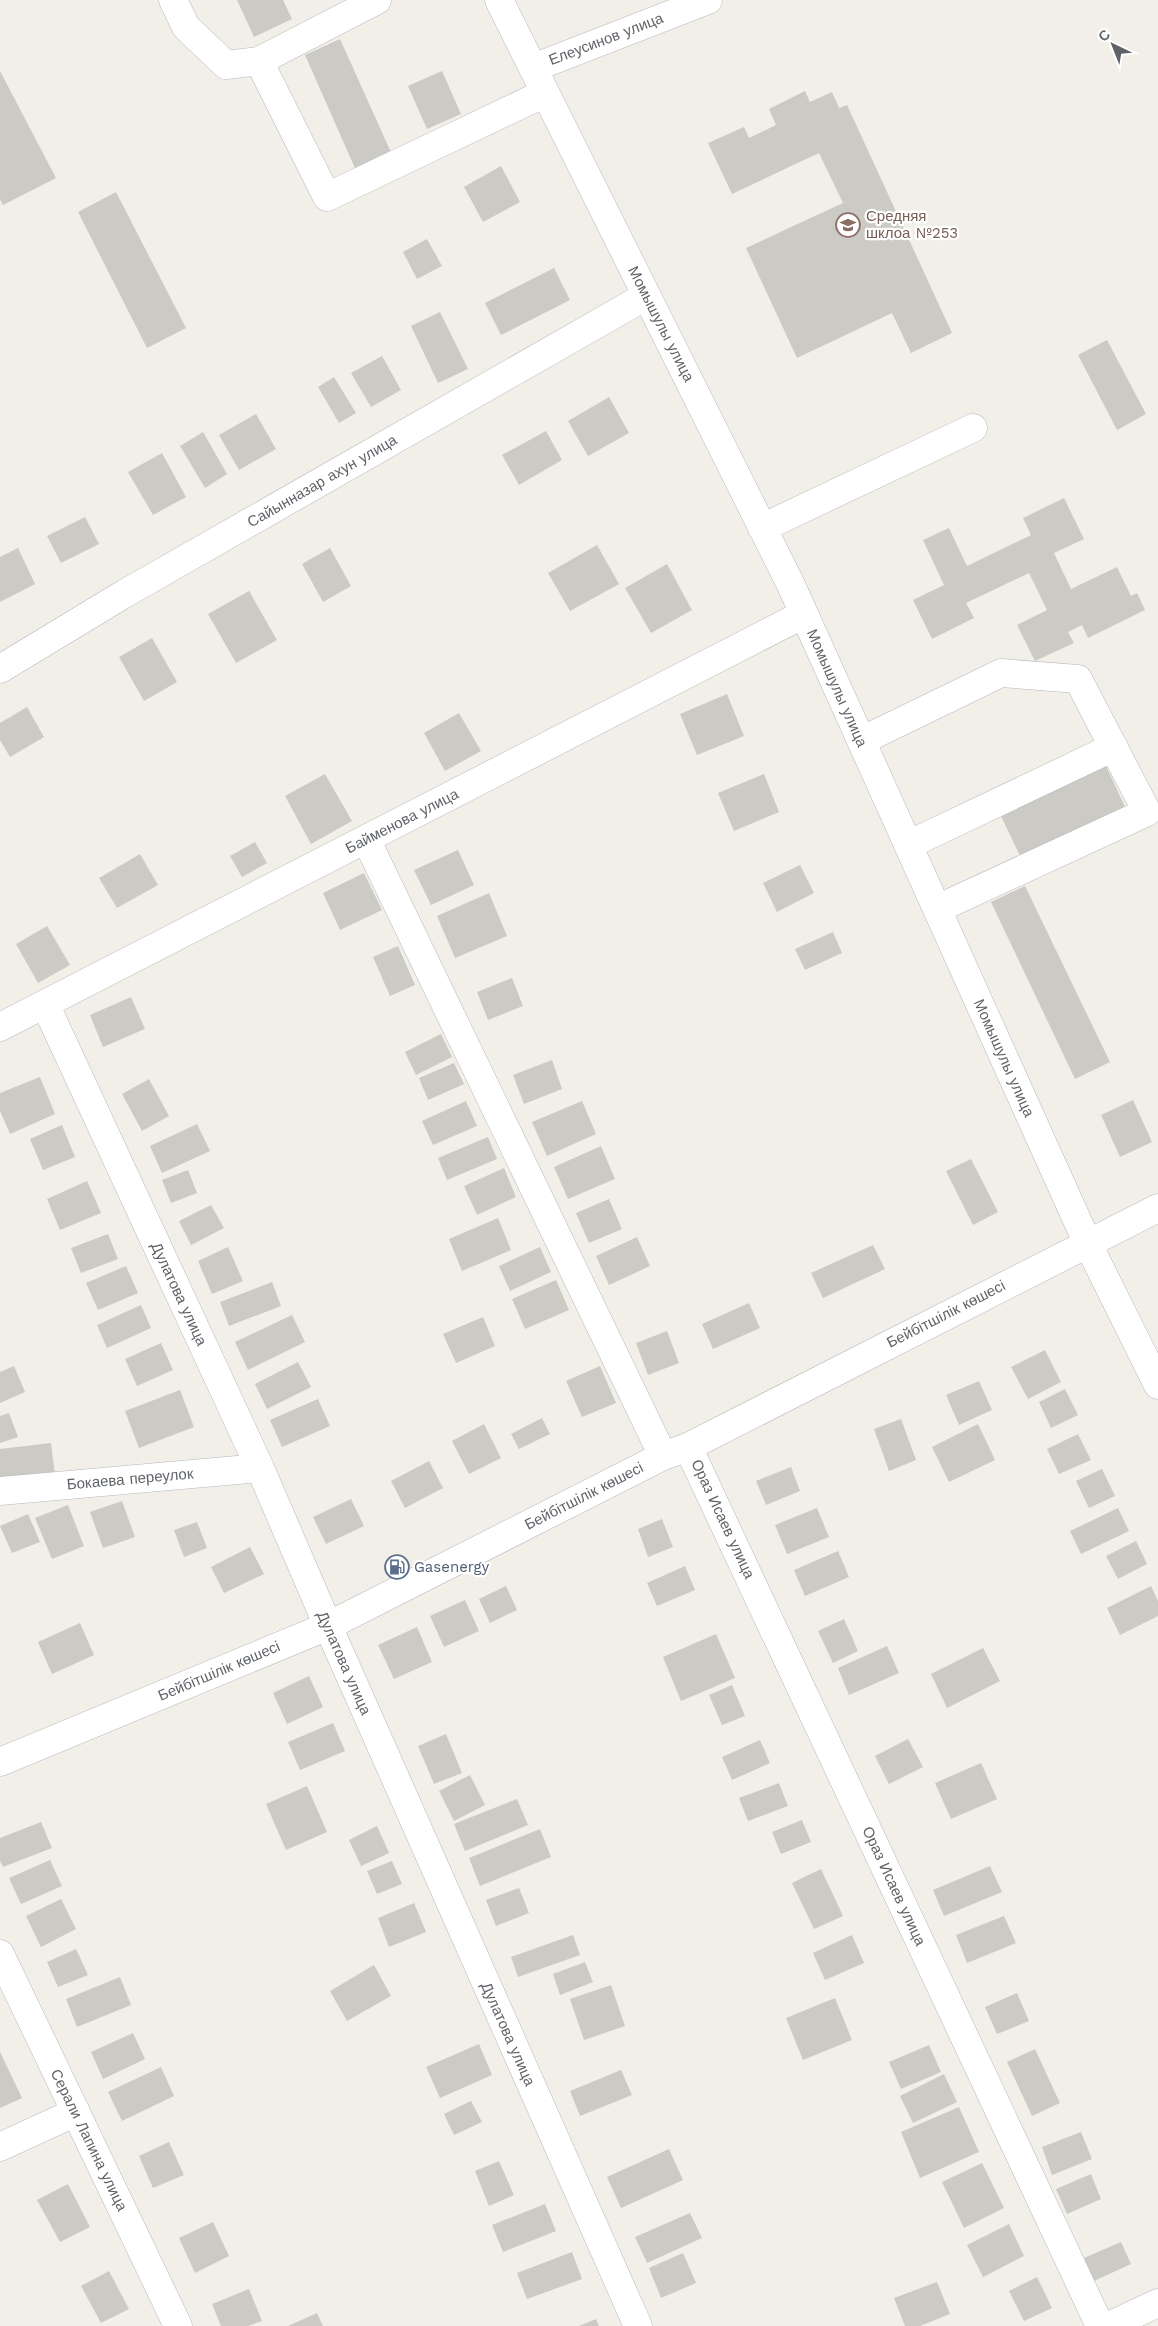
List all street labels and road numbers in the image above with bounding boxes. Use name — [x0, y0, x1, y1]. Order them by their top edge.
street label: Елеусинов улица — [546, 9, 666, 69]
street label: Момышулы улица — [624, 263, 698, 385]
street label: Сайынназар ахун улица — [244, 430, 401, 531]
street label: Момышулы улица — [803, 626, 871, 750]
street label: Байменова улица — [343, 784, 462, 857]
street label: Момышулы улица — [970, 996, 1038, 1120]
street label: Дулатова улица — [147, 1239, 211, 1349]
street label: Бейбітшілік көшесі — [884, 1276, 1008, 1352]
street label: Ораз Исаев улица — [687, 1457, 759, 1582]
street label: Бейбітшілік көшесі — [522, 1458, 646, 1534]
street label: Бокаева переулок — [66, 1464, 194, 1494]
street label: Дулатова улица — [313, 1608, 375, 1718]
street label: Бейбітшілік көшесі — [155, 1637, 283, 1705]
street label: Ораз Исаев улица — [858, 1824, 930, 1949]
street label: Дулатова улица — [477, 1979, 539, 2089]
street label: Серали Лапина улица — [47, 2066, 132, 2215]

